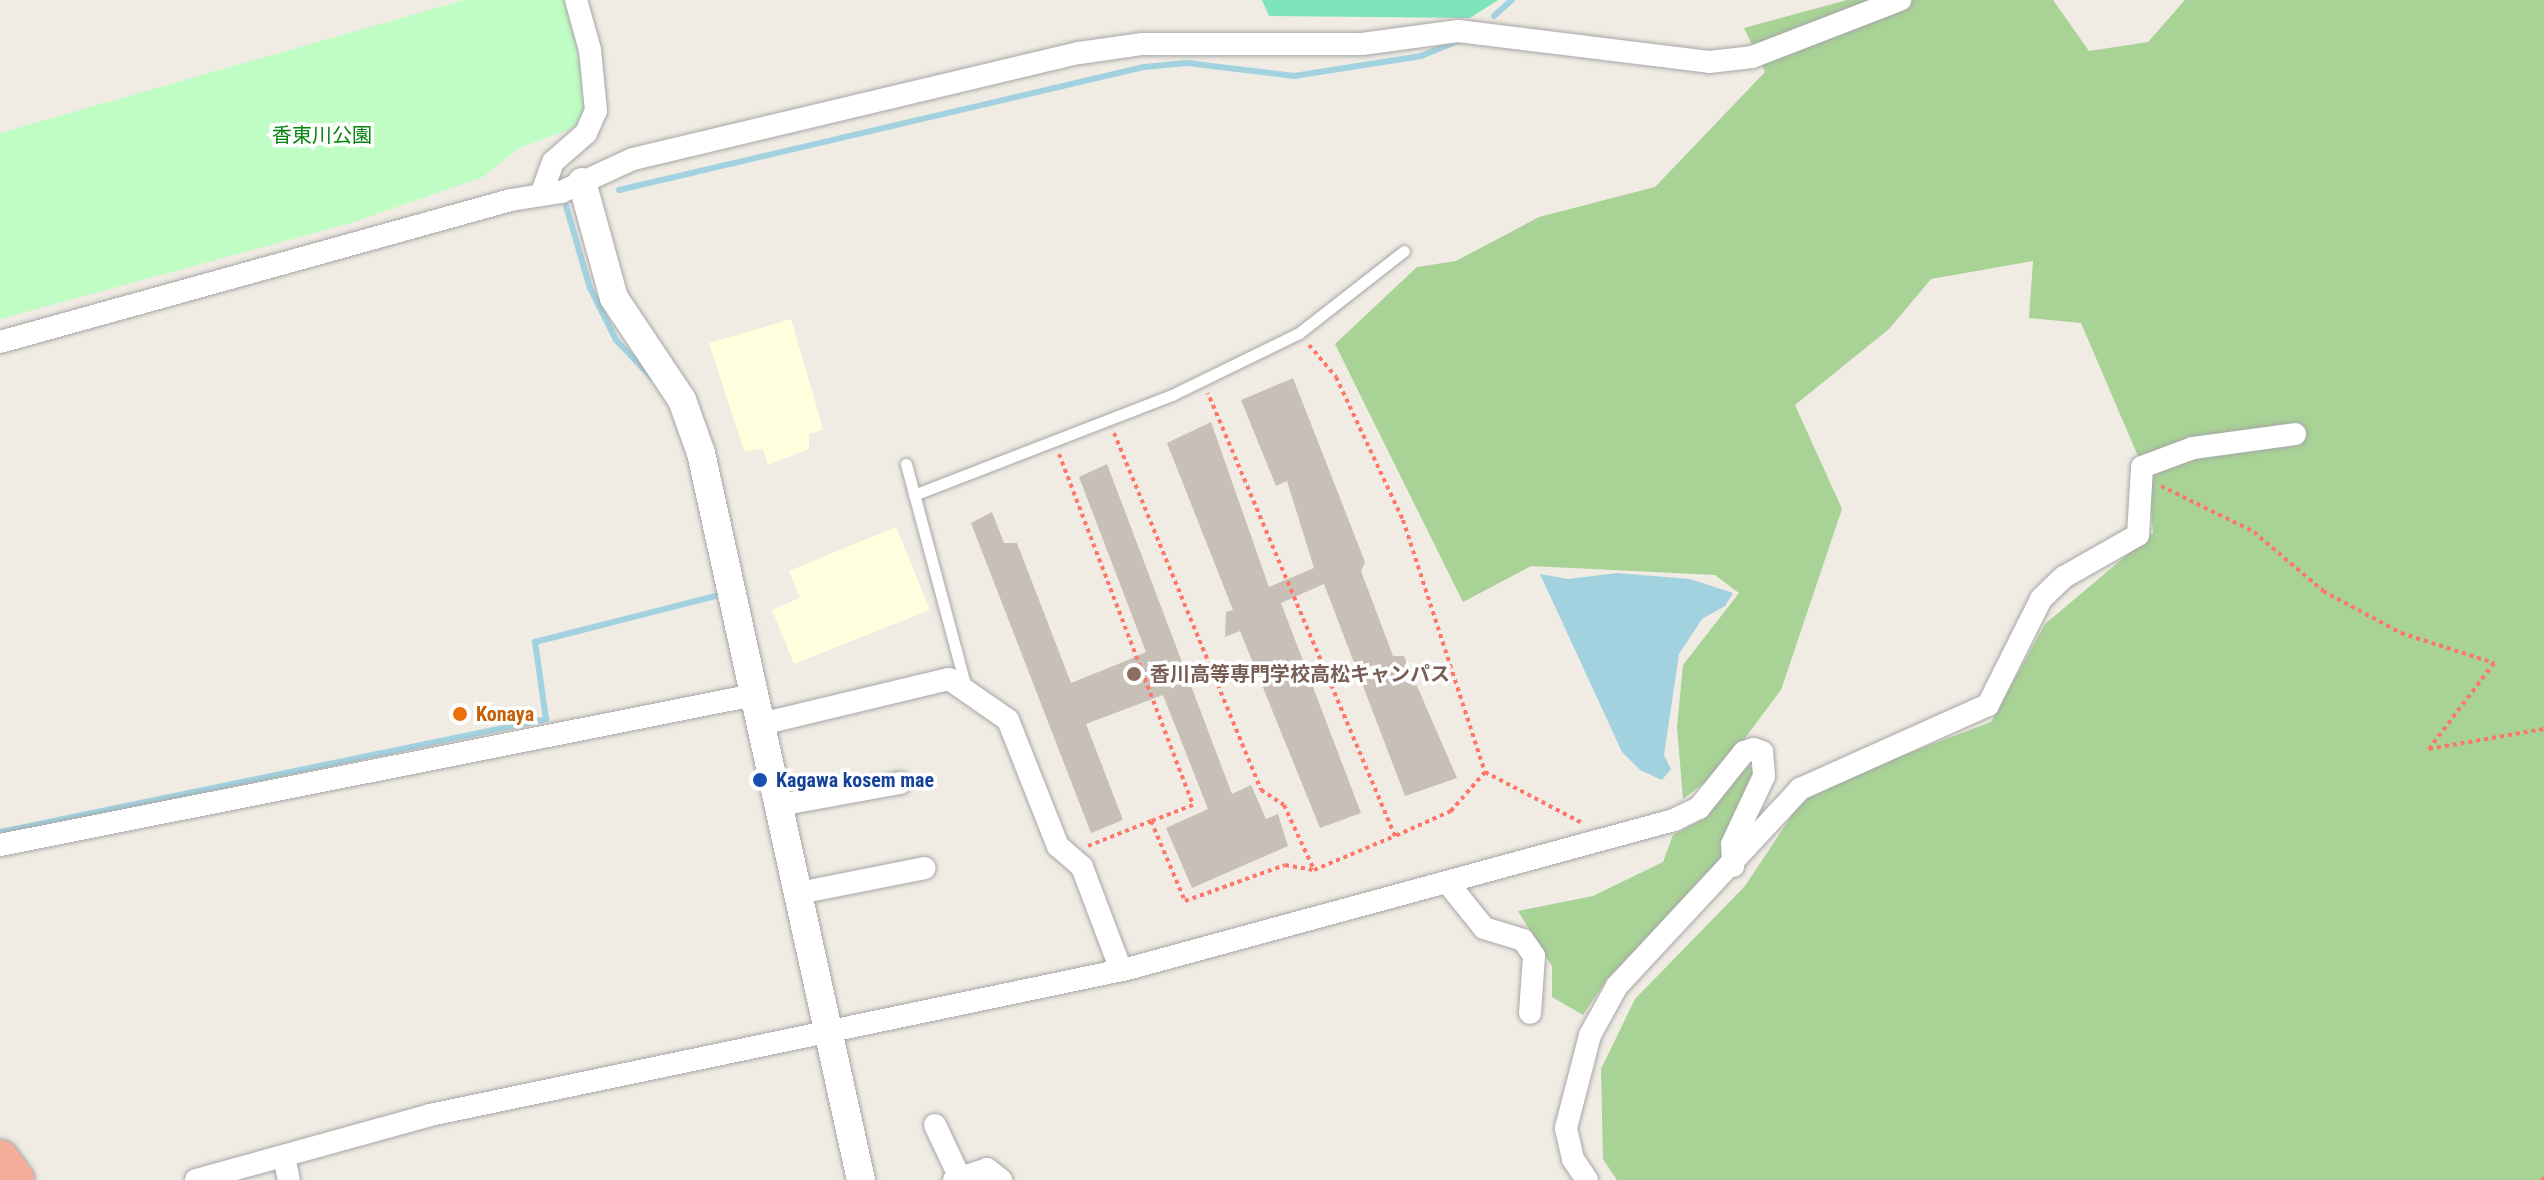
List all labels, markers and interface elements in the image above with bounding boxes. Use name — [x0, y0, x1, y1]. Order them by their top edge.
park label: 香東川公園 — [272, 123, 372, 147]
place label: 香川高等専門学校高松キャンパス — [1150, 662, 1450, 686]
marker: 香川高等専門学校高松キャンパス — [1125, 665, 1143, 683]
place label: Konaya — [476, 702, 534, 726]
marker: Konaya — [451, 705, 469, 723]
place label: Kagawa kosem mae — [776, 768, 934, 792]
marker: Kagawa kosem mae — [751, 771, 769, 789]

